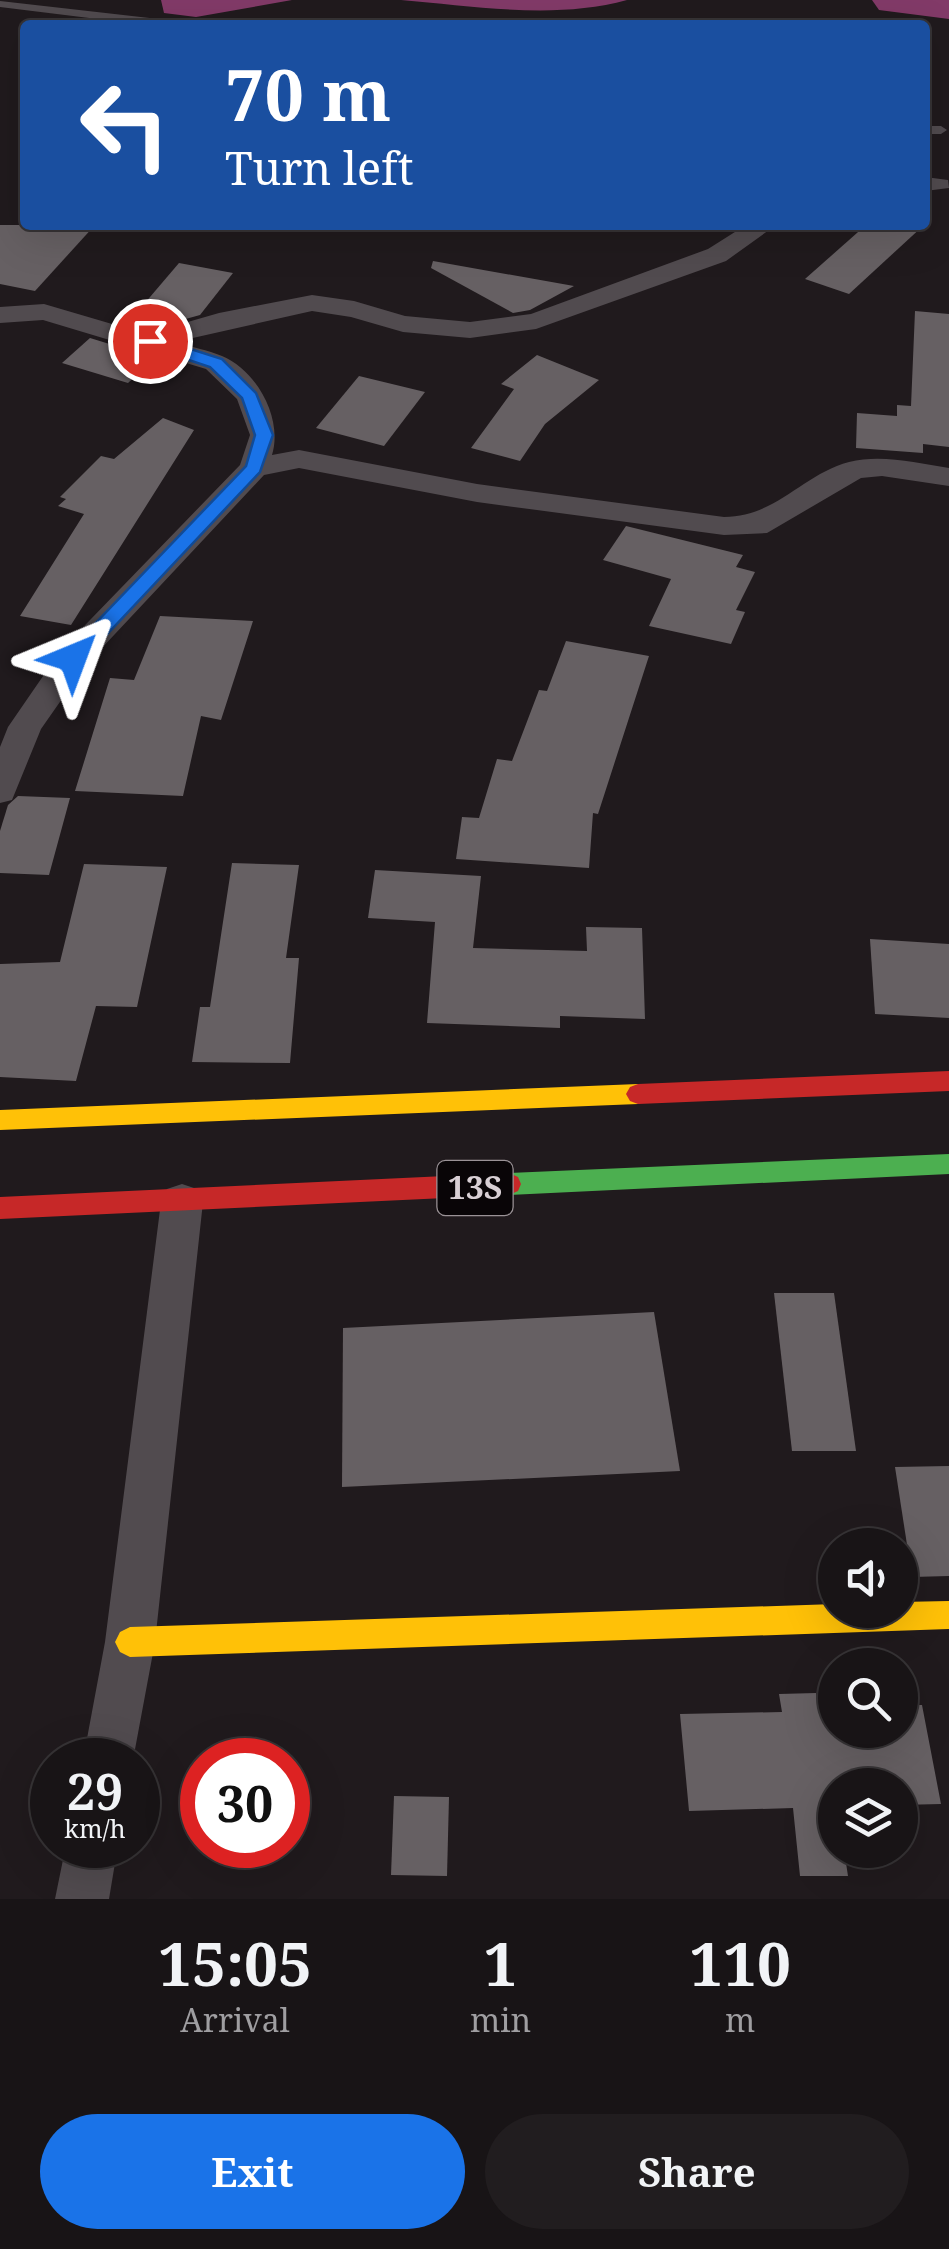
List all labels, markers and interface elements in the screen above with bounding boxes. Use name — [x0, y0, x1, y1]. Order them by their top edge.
text: 70 m — [225, 46, 391, 142]
icon: left — [60, 60, 190, 190]
text: Turn left — [225, 137, 414, 198]
pin — [108, 299, 193, 384]
icon: arrive — [123, 314, 178, 369]
position arrow — [21, 606, 125, 710]
road number: 13S — [438, 1161, 512, 1215]
map controls — [818, 1528, 918, 1868]
button: sound — [818, 1528, 918, 1628]
button: search — [818, 1648, 918, 1748]
speed limit sign: 30 — [180, 1738, 310, 1868]
text: 29 — [67, 1757, 123, 1825]
button: layers — [818, 1768, 918, 1868]
text: km/h — [64, 1811, 126, 1845]
text: 15:05 — [158, 1922, 312, 2004]
text: 1 — [484, 1922, 518, 2004]
text: 110 — [689, 1922, 791, 2004]
text: Arrival — [180, 1998, 290, 2041]
text: min — [470, 1998, 531, 2041]
text: m — [725, 1998, 755, 2041]
button: Exit — [40, 2114, 465, 2229]
button: Share — [485, 2114, 909, 2229]

